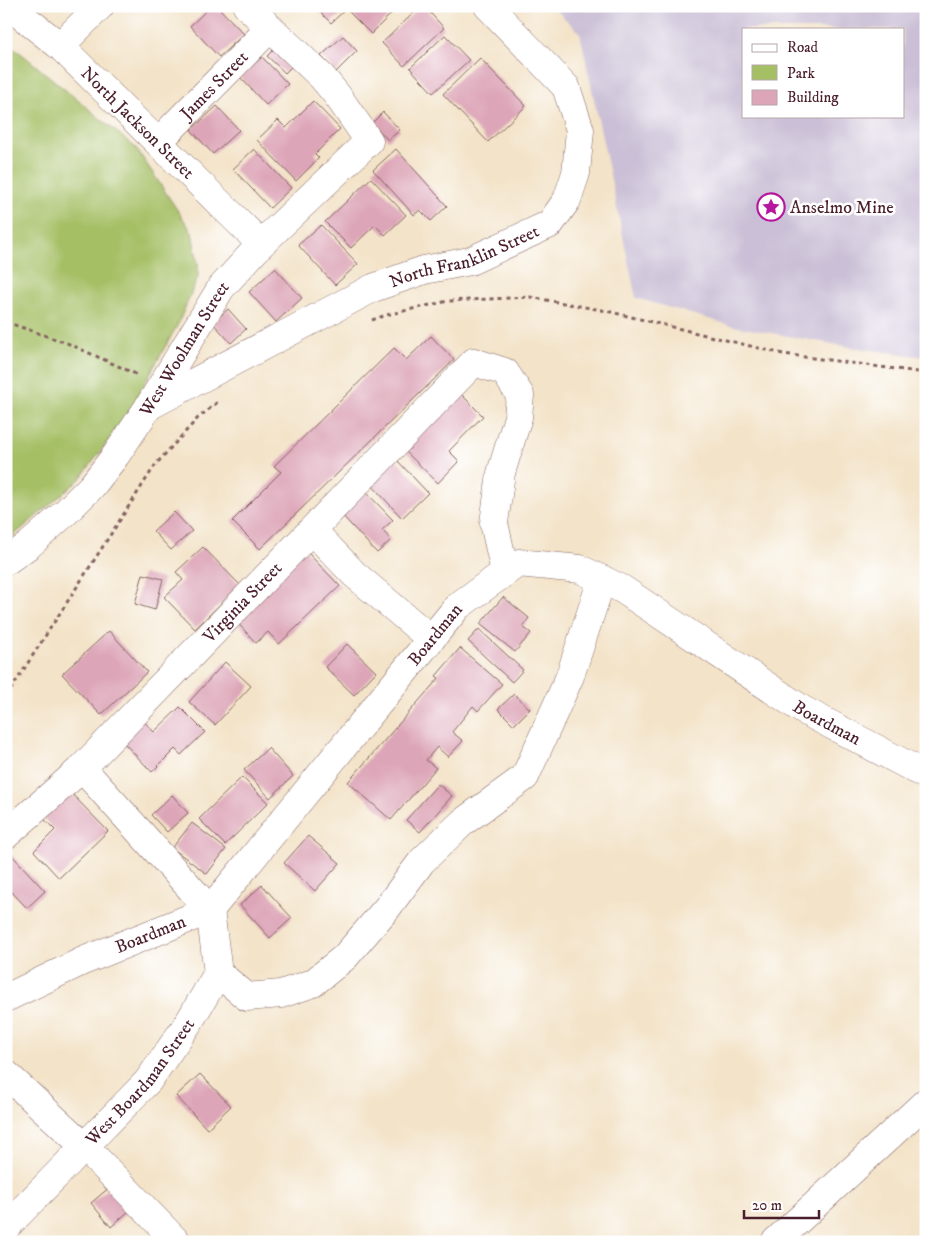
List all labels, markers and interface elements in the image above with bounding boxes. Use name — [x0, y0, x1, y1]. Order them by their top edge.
legend — [742, 28, 904, 118]
text: Road — [787, 38, 819, 57]
street label: James Street — [175, 46, 254, 126]
street label: North Jackson Street — [76, 63, 199, 184]
text: Park — [787, 64, 816, 83]
text: Building — [787, 88, 839, 107]
place icon: Anselmo Mine — [756, 192, 786, 222]
place label: Anselmo Mine — [790, 197, 894, 219]
street label: North Franklin Street — [387, 220, 543, 293]
street label: West Woolman Street — [135, 276, 234, 422]
street label: Virginia Street — [198, 557, 287, 649]
street label: Boardman — [404, 599, 468, 671]
street label: Boardman — [788, 696, 865, 751]
street label: Boardman — [112, 911, 190, 959]
street label: West Boardman Street — [81, 1014, 200, 1151]
scale bar — [744, 1188, 820, 1220]
text: 20 m — [752, 1196, 782, 1215]

